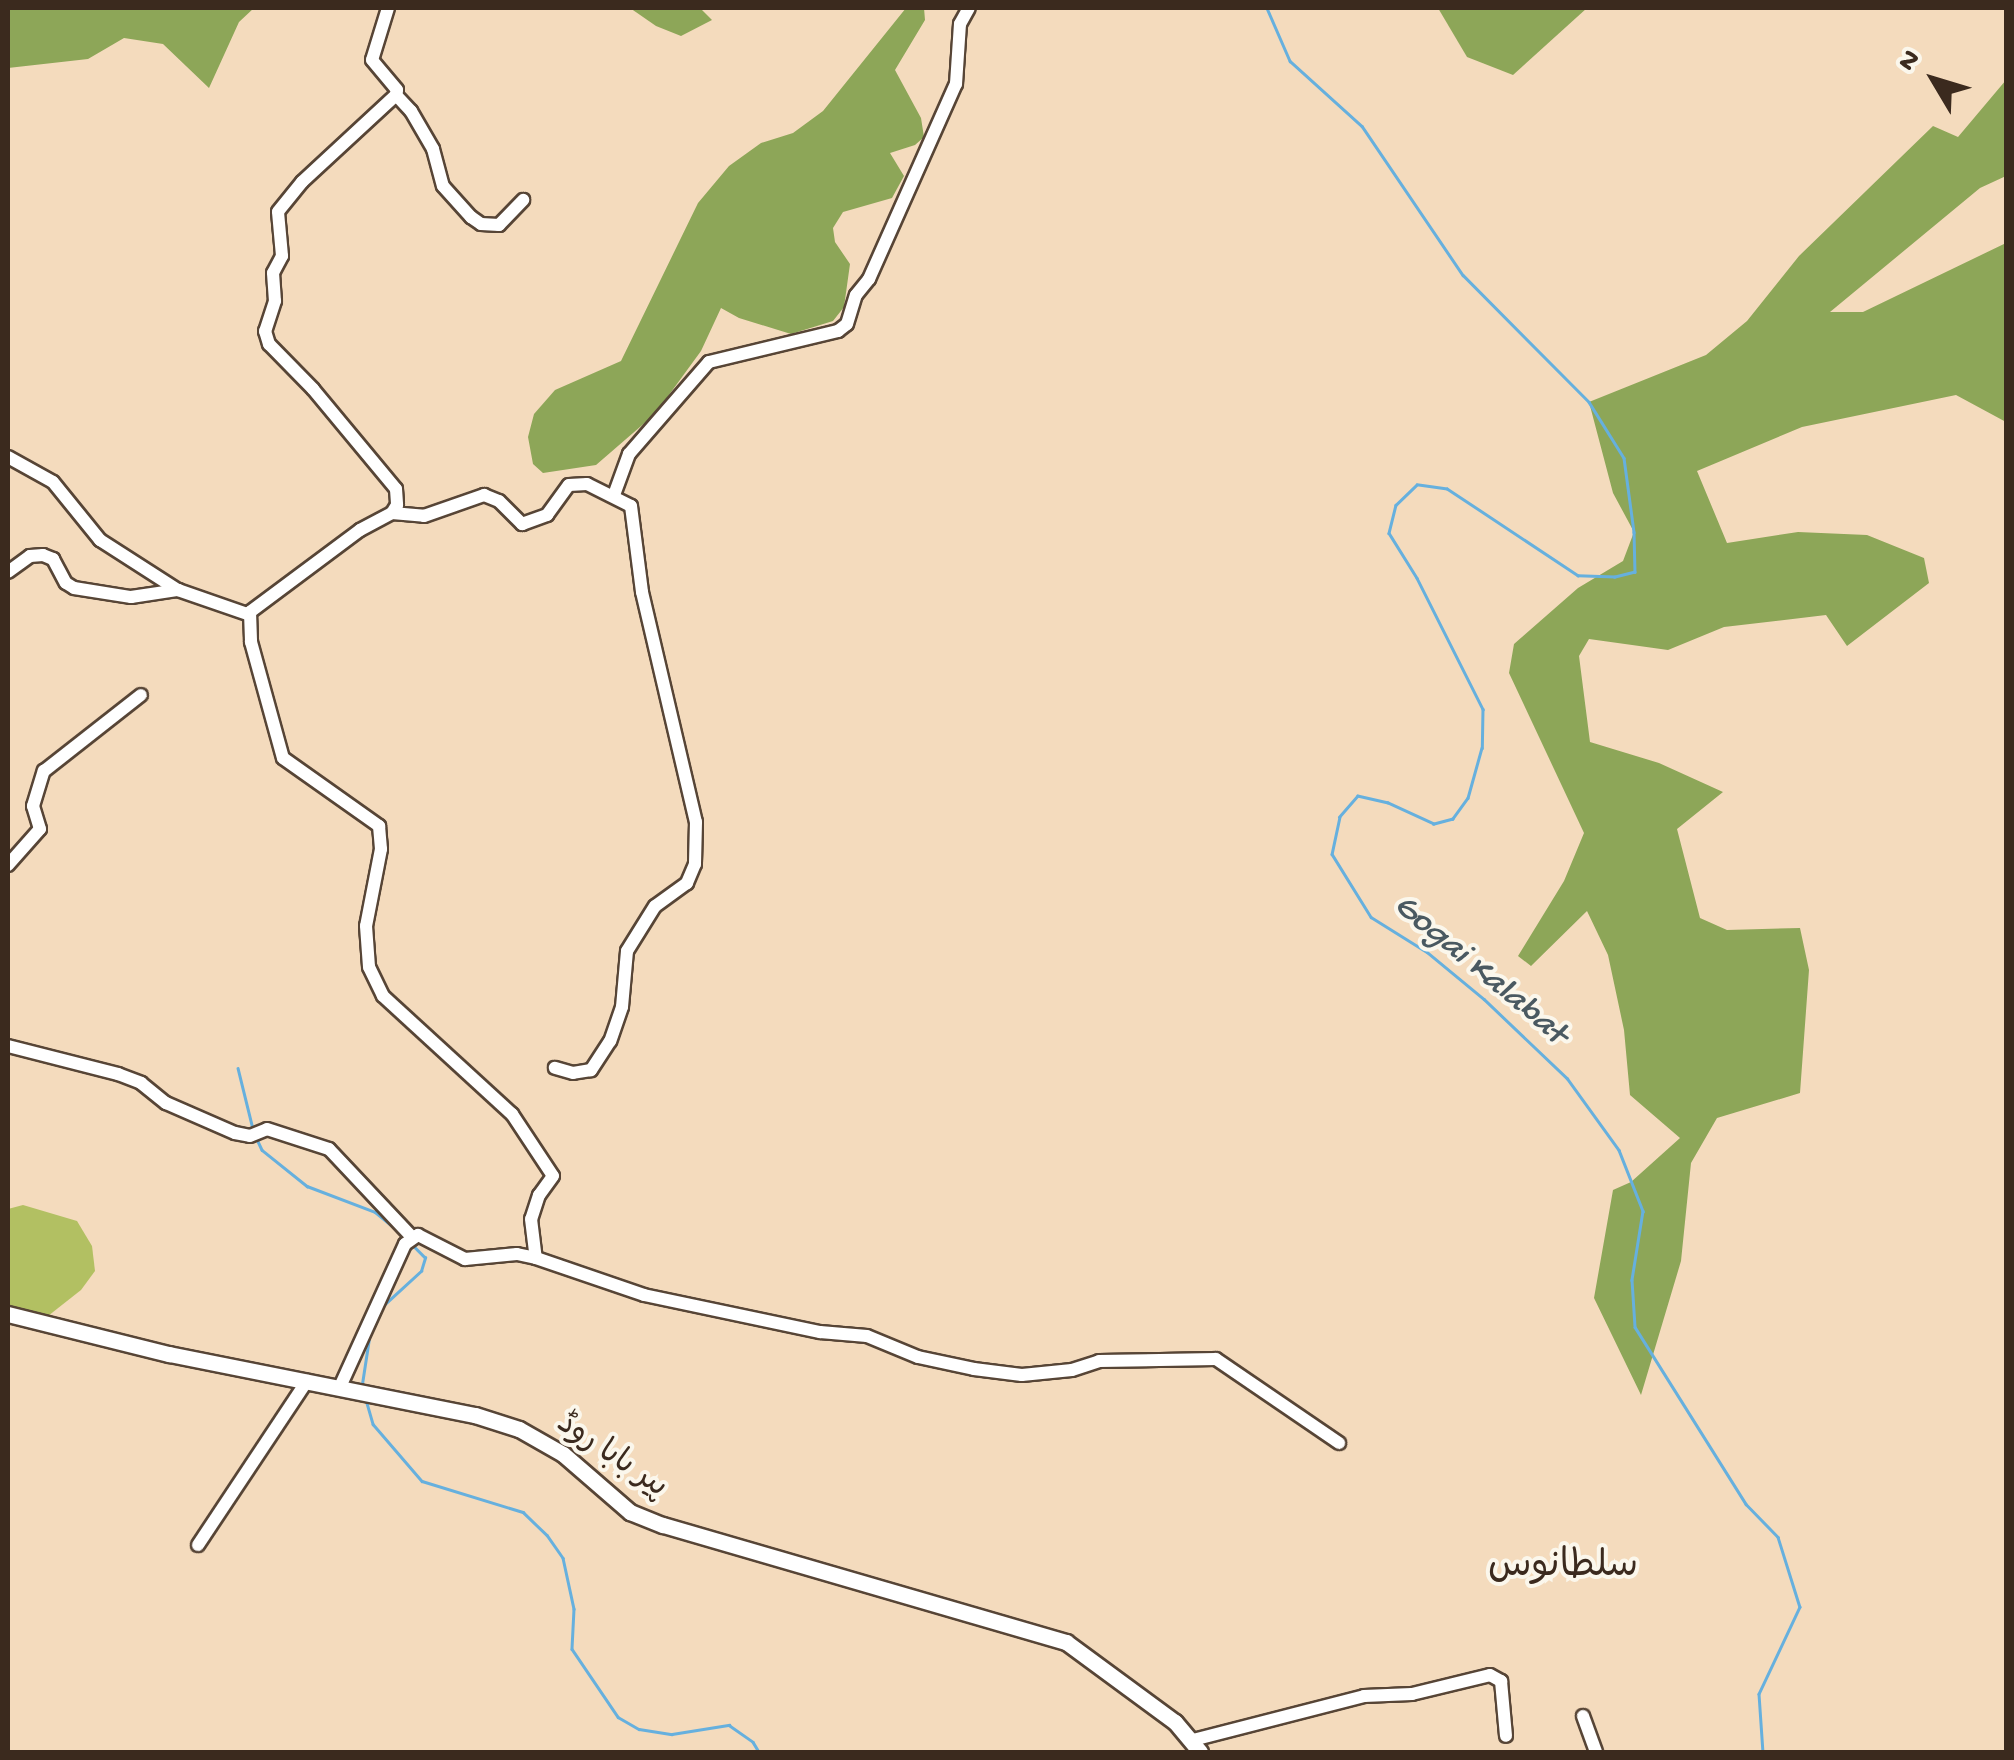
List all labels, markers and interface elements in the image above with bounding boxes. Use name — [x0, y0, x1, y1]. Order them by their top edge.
north arrow — [1884, 30, 1984, 130]
text: N — [1891, 44, 1929, 79]
water label: Gogai Kalabat — [1384, 886, 1574, 1056]
street label: پیر بابا روڈ — [548, 1406, 674, 1508]
district label: سلطانوس — [1488, 1546, 1638, 1592]

